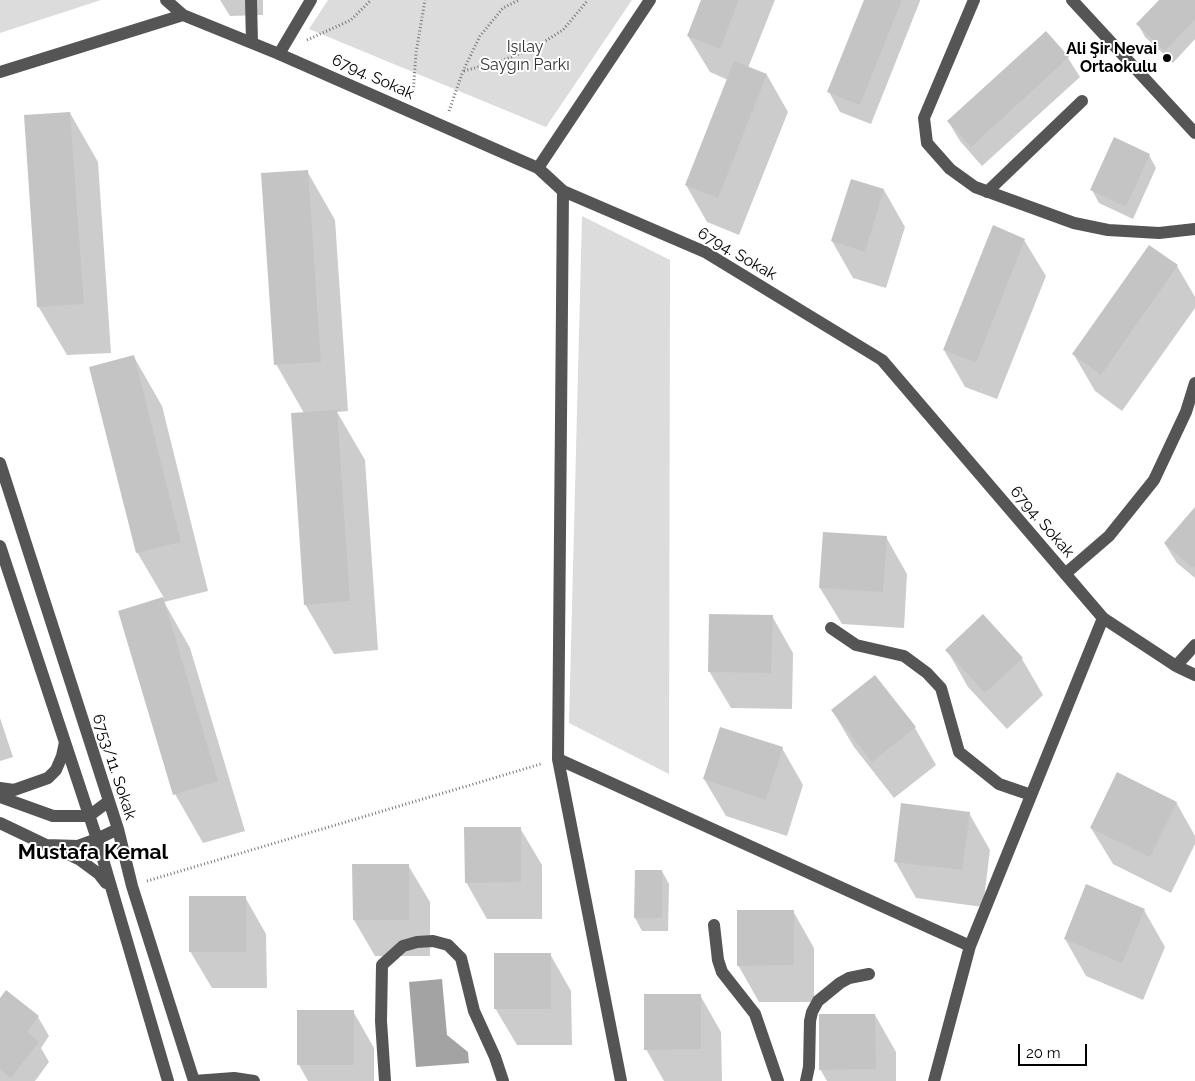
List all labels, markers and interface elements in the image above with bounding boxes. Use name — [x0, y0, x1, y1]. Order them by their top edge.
park label: Işılay Saygın Parkı — [480, 37, 570, 75]
place label: Ali Şir Nevai Ortaokulu — [1066, 39, 1157, 77]
street label: 6794. Sokak — [329, 50, 417, 104]
marker: Ali Şir Nevai Ortaokulu — [1161, 52, 1173, 64]
street label: 6794. Sokak — [694, 224, 780, 284]
street label: 6794. Sokak — [1006, 482, 1078, 562]
street label: 6753/11. Sokak — [88, 712, 140, 822]
district label: Mustafa Kemal — [18, 840, 168, 866]
scale bar — [1020, 1034, 1089, 1066]
text: 20 m — [1026, 1044, 1061, 1062]

